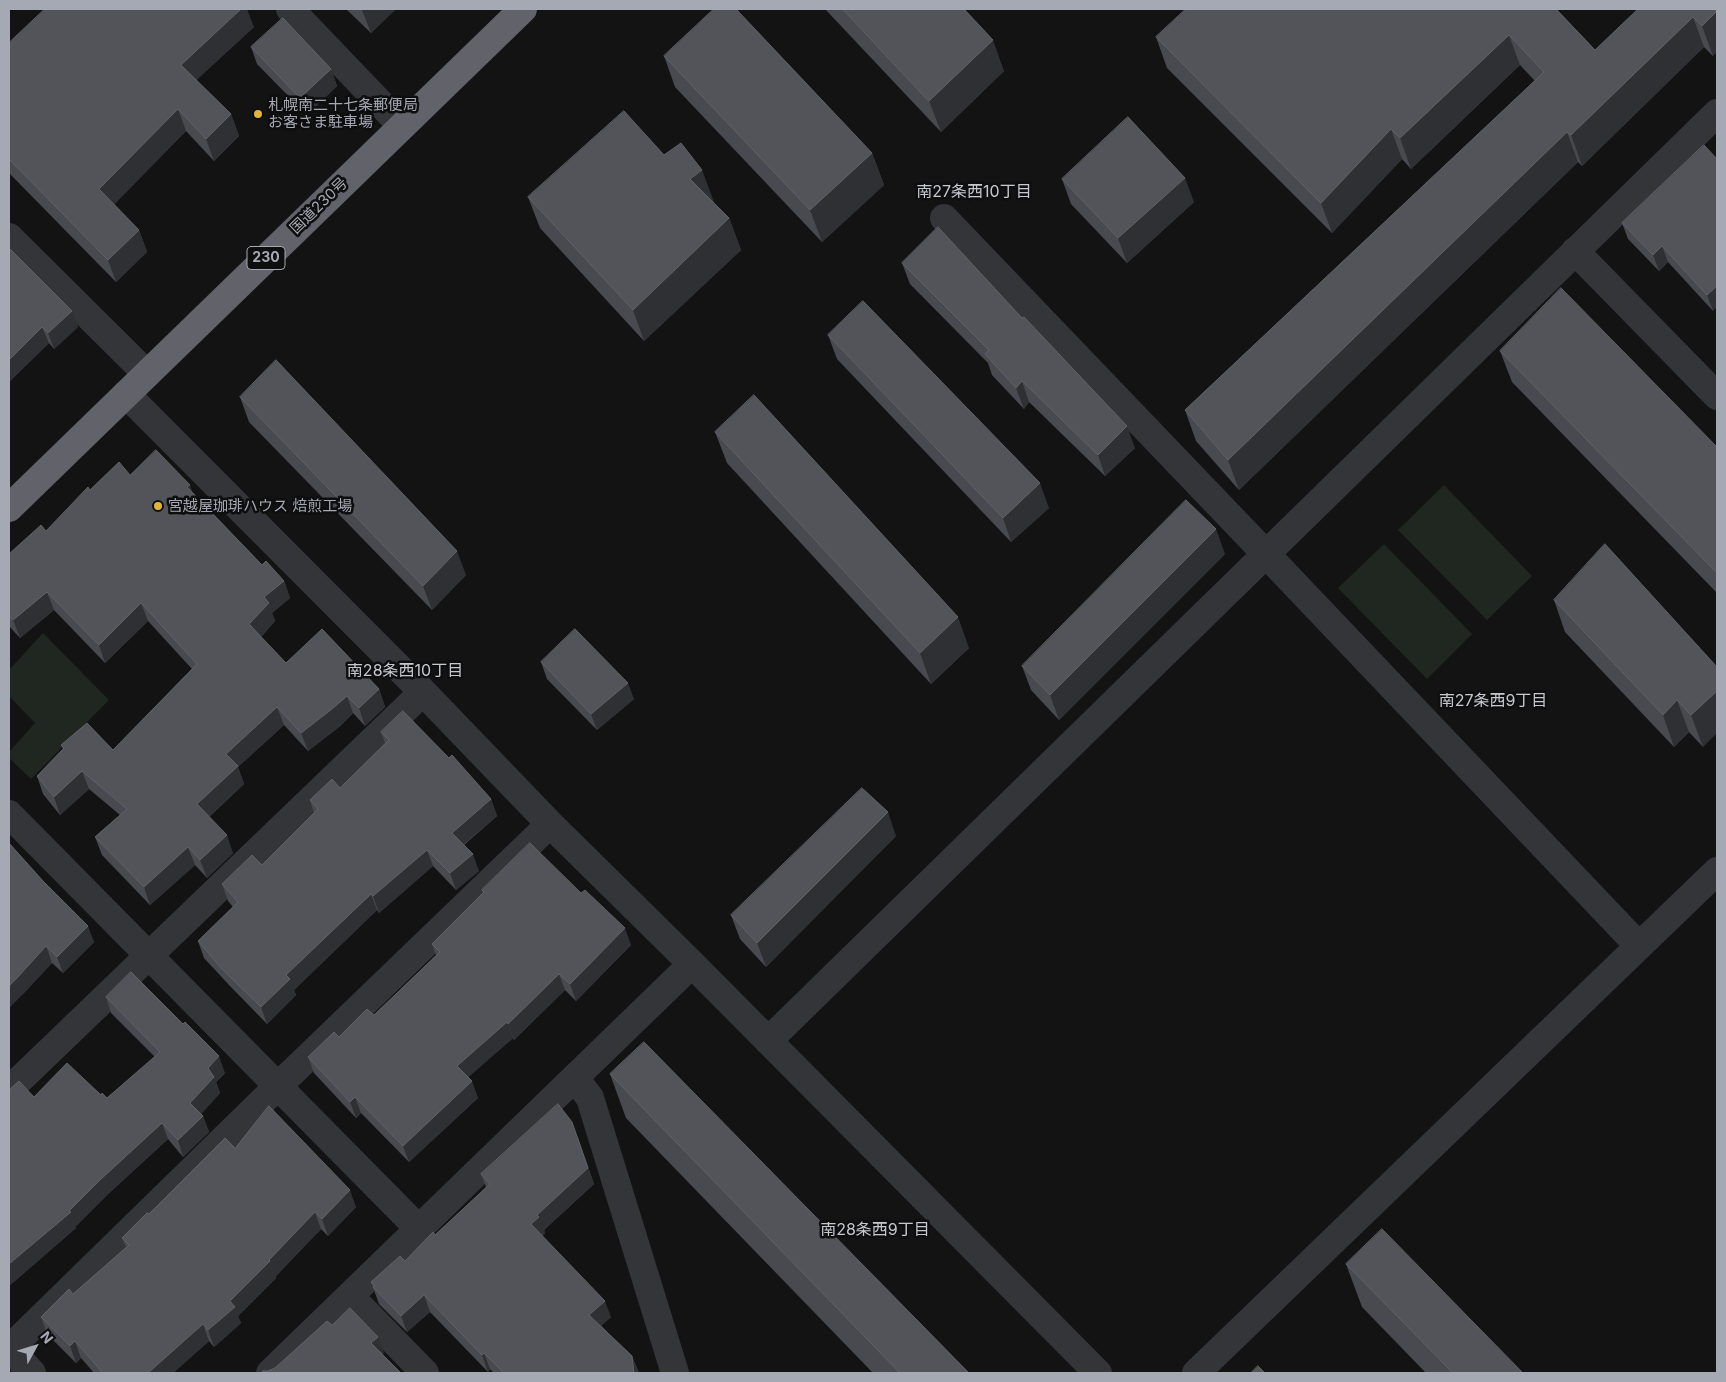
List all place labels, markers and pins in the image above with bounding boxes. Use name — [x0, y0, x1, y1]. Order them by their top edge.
place label: 札幌南二十七条郵便局 お客さま駐車場 — [268, 96, 418, 131]
marker: 札幌南二十七条郵便局 お客さま駐車場 — [252, 108, 264, 120]
place label: 宮越屋珈琲ハウス 焙煎工場 — [168, 497, 352, 515]
marker: 宮越屋珈琲ハウス 焙煎工場 — [152, 500, 164, 512]

